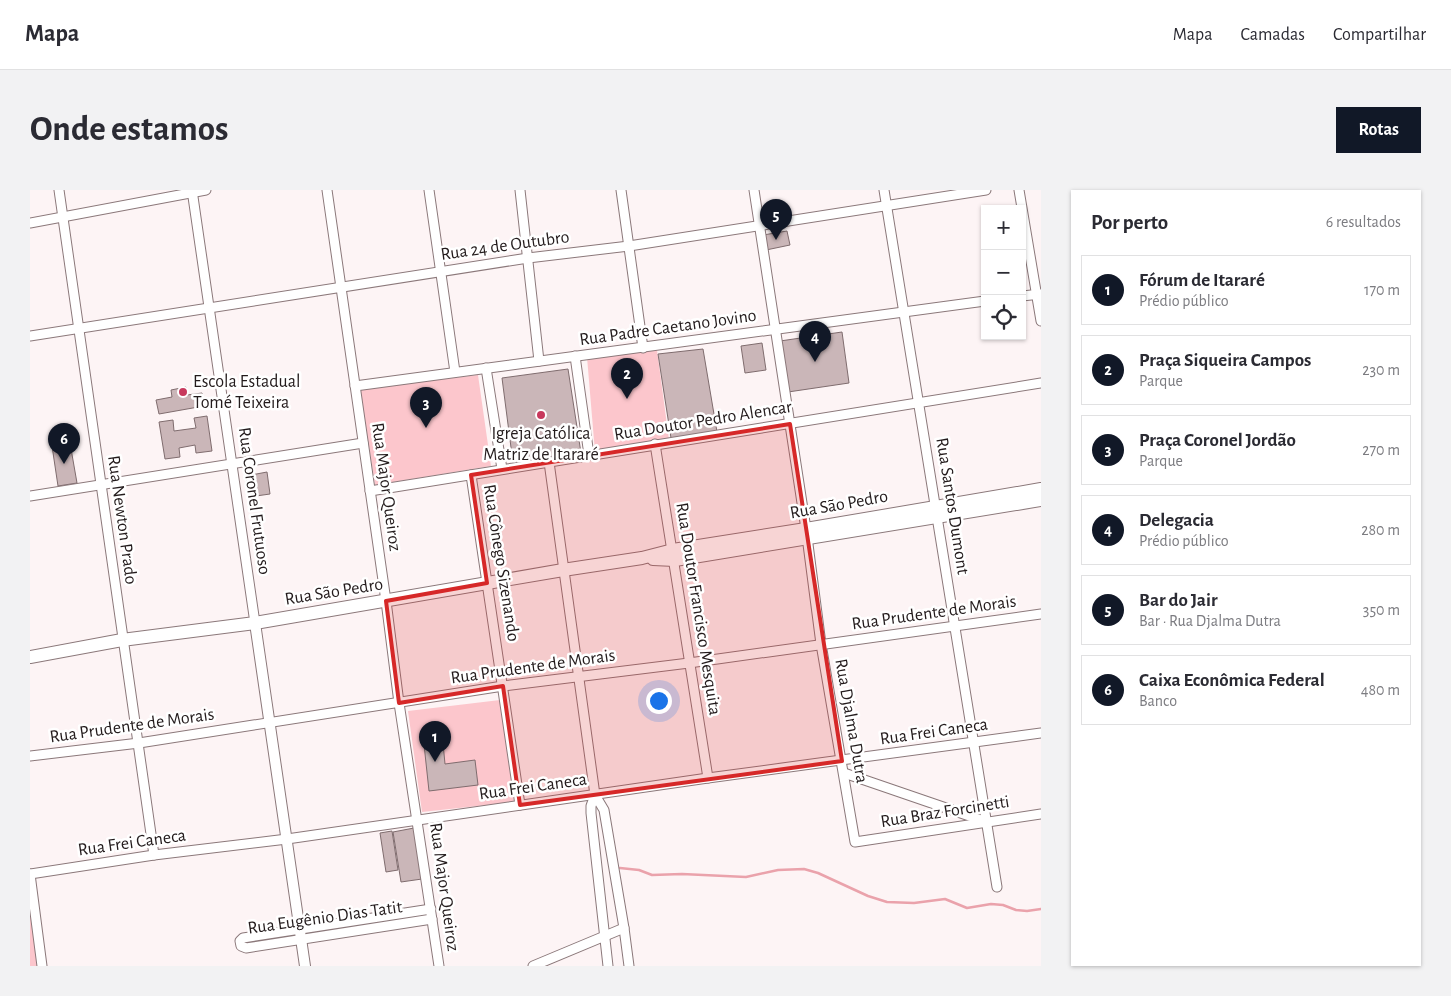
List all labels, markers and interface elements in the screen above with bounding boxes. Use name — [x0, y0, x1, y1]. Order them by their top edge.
text: Mapa — [25, 22, 79, 46]
text: Mapa — [1173, 26, 1212, 44]
text: Camadas — [1240, 26, 1305, 44]
text: Compartilhar — [1333, 26, 1426, 44]
button: Rotas — [1336, 107, 1421, 153]
text: Onde estamos — [30, 112, 229, 147]
pin: 5 — [760, 199, 792, 240]
map controls — [981, 205, 1026, 340]
button: + — [981, 205, 1026, 250]
text: Por perto — [1091, 212, 1168, 233]
text: 6 resultados — [1326, 214, 1401, 230]
street label: Rua 24 de Outubro — [440, 228, 571, 264]
button: − — [981, 250, 1026, 295]
text: Fórum de Itararé — [1139, 271, 1265, 290]
text: 1 — [1105, 282, 1111, 298]
text: 170 m — [1364, 282, 1400, 298]
text: Prédio público — [1139, 293, 1229, 309]
button: locate — [981, 295, 1026, 340]
street label: Rua Padre Caetano Jovino — [578, 307, 758, 349]
pin: 4 — [799, 321, 831, 362]
text: Praça Siqueira Campos — [1139, 351, 1311, 370]
pin: 2 — [611, 358, 643, 399]
text: 2 — [1104, 362, 1112, 378]
text: 230 m — [1362, 362, 1400, 378]
place label: Escola Estadual Tomé Teixeira — [193, 373, 300, 412]
text: Parque — [1139, 373, 1183, 389]
marker: Escola Estadual Tomé Teixeira — [177, 386, 189, 398]
pin: 3 — [410, 387, 442, 428]
street label: Rua Doutor Pedro Alencar — [613, 398, 793, 444]
marker: Igreja Católica Matriz de Itararé — [535, 409, 547, 421]
street label: Rua Major Queiroz — [368, 421, 404, 553]
pin: 6 — [48, 423, 80, 464]
place label: Igreja Católica Matriz de Itararé — [483, 425, 599, 464]
street label: Rua Coronel Frutuoso — [235, 426, 273, 576]
text: Praça Coronel Jordão — [1139, 431, 1296, 450]
street label: Rua Santos Dumont — [932, 436, 972, 576]
text: 3 — [1105, 442, 1111, 458]
text: 270 m — [1362, 442, 1400, 458]
text: Parque — [1139, 453, 1183, 469]
street label: Rua Newton Prado — [104, 454, 140, 586]
street label: Rua Cônego Sizenando — [480, 483, 522, 643]
street label: Rua São Pedro — [789, 487, 890, 522]
street label: Rua Doutor Francisco Mesquita — [672, 501, 724, 717]
text: Delegacia — [1139, 511, 1214, 530]
text: 4 — [1104, 522, 1112, 538]
text: 280 m — [1361, 522, 1400, 538]
text: Prédio público — [1139, 533, 1229, 549]
street label: Rua São Pedro — [284, 575, 385, 609]
text: Bar do Jair — [1139, 591, 1218, 610]
street label: Rua Prudente de Morais — [851, 593, 1017, 633]
text: 5 — [1105, 602, 1111, 618]
text: 350 m — [1363, 602, 1400, 618]
text: Bar · Rua Djalma Dutra — [1139, 613, 1281, 629]
street label: Rua Prudente de Morais — [450, 647, 616, 687]
street label: Rua Djalma Dutra — [831, 657, 871, 785]
text: Caixa Econômica Federal — [1139, 671, 1325, 690]
text: 6 — [1104, 682, 1112, 698]
text: 480 m — [1361, 682, 1400, 698]
your location — [646, 688, 672, 714]
text: Banco — [1139, 693, 1177, 709]
street label: Rua Prudente de Morais — [49, 706, 215, 746]
street label: Rua Frei Caneca — [879, 716, 989, 748]
pin: 1 — [419, 721, 451, 762]
street label: Rua Frei Caneca — [478, 771, 588, 803]
street label: Rua Braz Forcinetti — [879, 793, 1011, 831]
street label: Rua Major Queiroz — [426, 821, 462, 953]
street label: Rua Frei Caneca — [77, 827, 187, 859]
street label: Rua Eugênio Dias Tatit — [247, 898, 404, 938]

